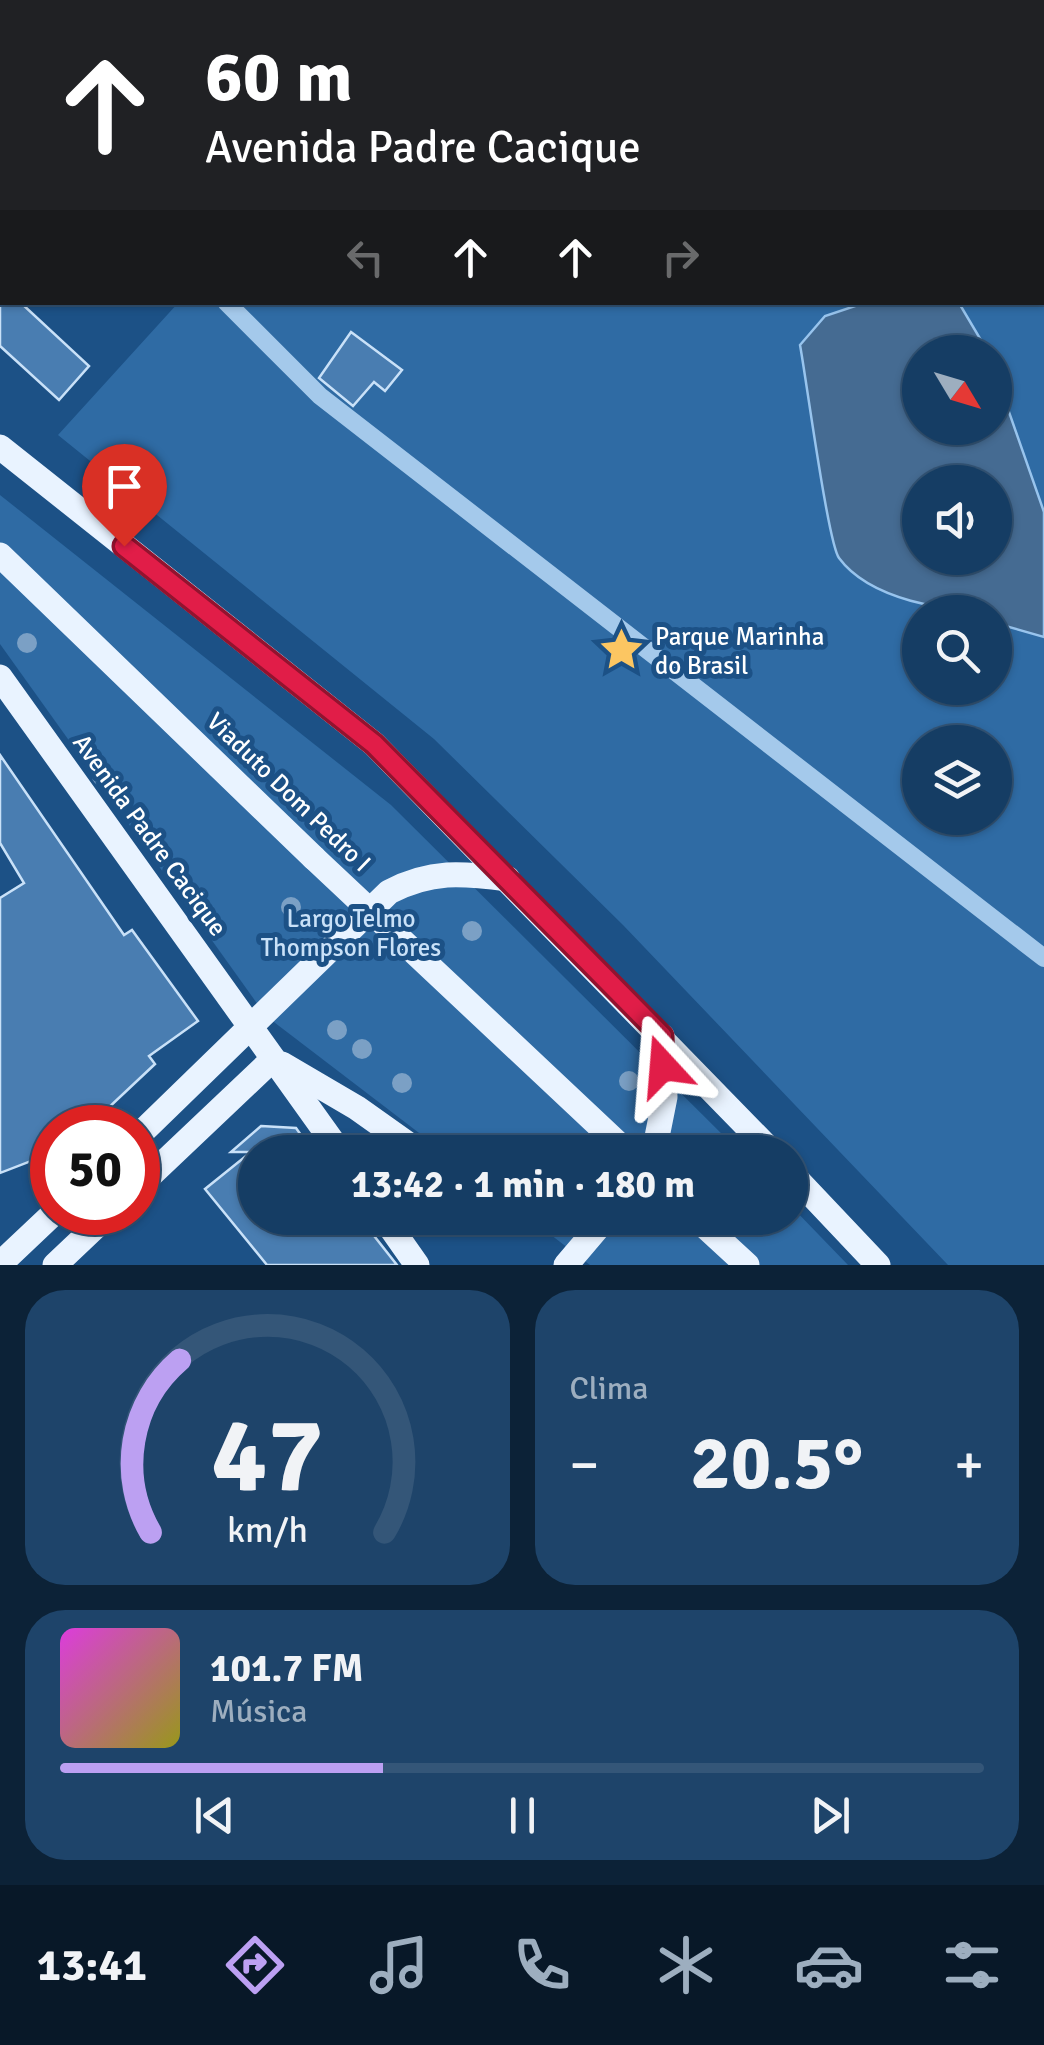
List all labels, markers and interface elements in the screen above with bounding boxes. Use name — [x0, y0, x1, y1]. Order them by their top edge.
text: 60 m — [205, 34, 353, 120]
icon: ahead — [40, 40, 170, 170]
text: Avenida Padre Cacique — [205, 120, 641, 175]
icon: left — [338, 230, 393, 285]
icon: ahead — [443, 230, 498, 285]
icon: ahead — [548, 230, 603, 285]
icon: right — [653, 230, 708, 285]
north arrow — [902, 335, 1012, 445]
map controls — [902, 335, 1012, 835]
pin — [82, 444, 167, 547]
icon: arrive — [97, 459, 152, 514]
button: sound — [902, 465, 1012, 575]
button: search — [902, 595, 1012, 705]
place label: Parque Marinha do Brasil — [655, 621, 824, 681]
place icon: Parque Marinha do Brasil — [598, 626, 646, 674]
street label: Viaduto Dom Pedro I — [201, 706, 377, 878]
button: layers — [902, 725, 1012, 835]
street label: Avenida Padre Cacique — [66, 728, 234, 942]
park label: Largo Telmo Thompson Flores — [261, 903, 441, 963]
position arrow — [611, 1014, 715, 1118]
speed limit sign: 50 — [30, 1105, 160, 1235]
text: 13:42 · 1 min · 180 m — [351, 1161, 695, 1208]
text: Clima — [570, 1369, 648, 1408]
text: 47 — [211, 1392, 323, 1520]
text: 20.5° — [690, 1417, 863, 1510]
text: − — [570, 1431, 599, 1499]
text: + — [954, 1431, 984, 1499]
text: km/h — [227, 1508, 308, 1552]
text: 101.7 FM — [210, 1645, 363, 1692]
text: Música — [210, 1692, 307, 1731]
icon: previous — [187, 1788, 242, 1843]
icon: pause — [495, 1788, 550, 1843]
icon: next — [803, 1788, 858, 1843]
icon: directions — [220, 1930, 290, 2000]
icon: music — [364, 1930, 434, 2000]
icon: phone — [507, 1930, 577, 2000]
icon: climate — [651, 1930, 721, 2000]
icon: car — [794, 1930, 864, 2000]
icon: filters — [937, 1930, 1007, 2000]
text: 13:41 — [37, 1938, 147, 1993]

